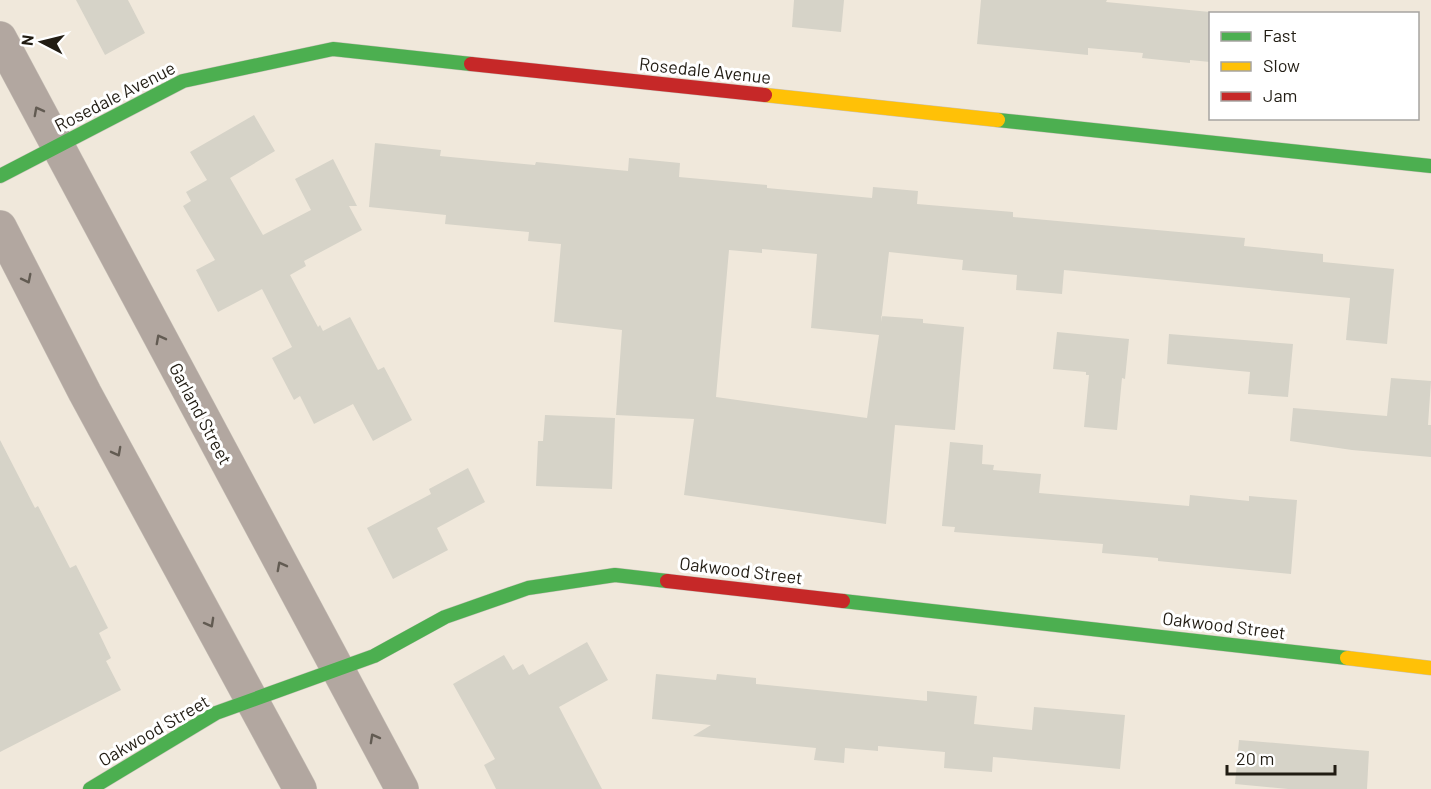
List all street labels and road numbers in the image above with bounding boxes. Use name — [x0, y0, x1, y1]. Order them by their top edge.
street label: Rosedale Avenue — [638, 52, 772, 88]
street label: Rosedale Avenue — [50, 56, 179, 136]
street label: Garland Street — [165, 359, 237, 468]
street label: Oakwood Street — [678, 552, 804, 588]
street label: Oakwood Street — [1161, 607, 1287, 643]
street label: Oakwood Street — [94, 690, 213, 771]

